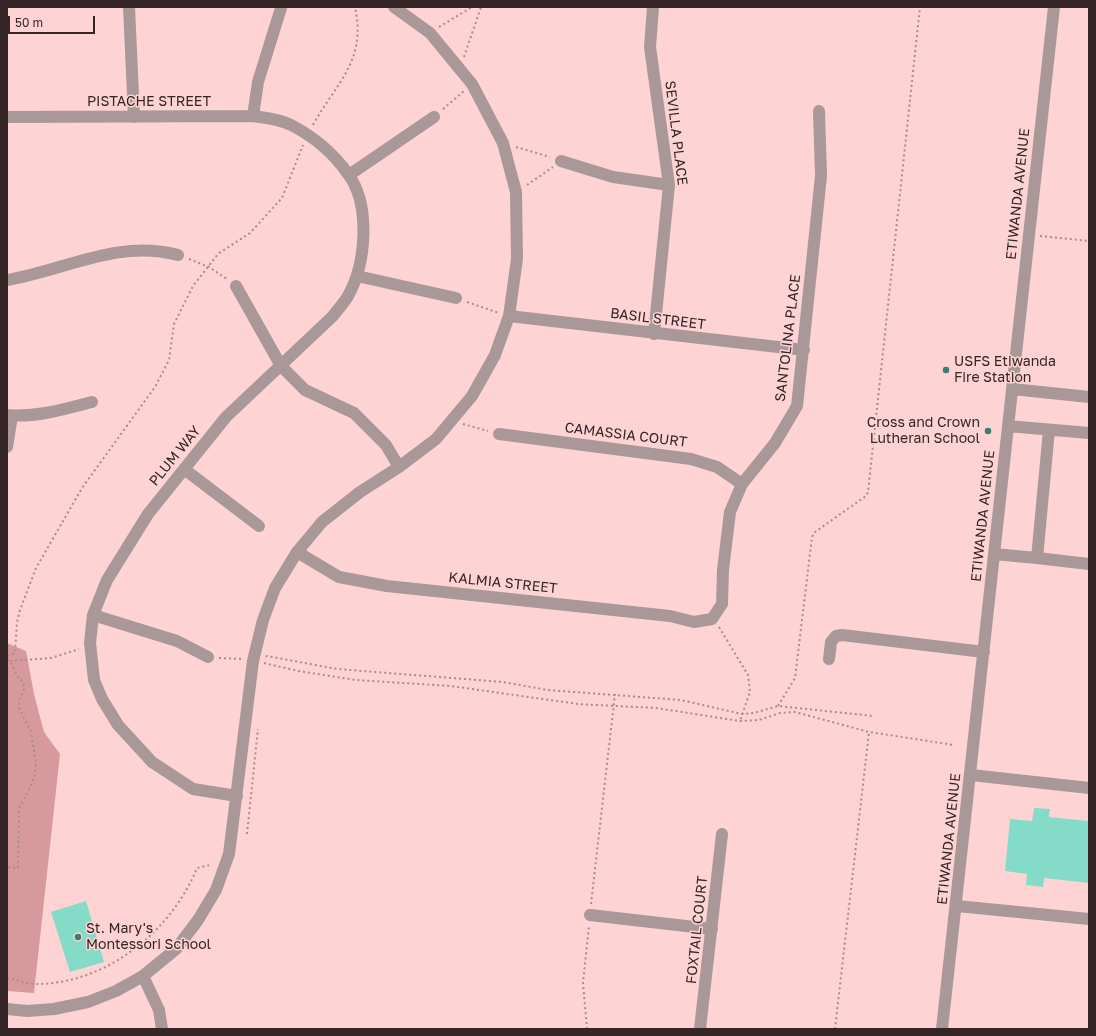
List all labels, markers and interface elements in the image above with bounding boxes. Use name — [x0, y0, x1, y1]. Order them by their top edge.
scale bar — [10, 8, 97, 34]
text: 50 m — [15, 15, 43, 30]
street label: SEVILLA PLACE — [661, 80, 691, 186]
street label: PISTACHE STREET — [87, 94, 211, 110]
street label: ETIWANDA AVENUE — [1003, 127, 1033, 261]
street label: SANTOLINA PLACE — [772, 273, 804, 403]
street label: BASIL STREET — [609, 305, 707, 333]
place label: USFS Etiwanda Fire Station — [954, 354, 1056, 386]
marker: USFS Etiwanda Fire Station — [941, 365, 951, 375]
place label: Cross and Crown Lutheran School — [867, 415, 980, 448]
street label: CAMASSIA COURT — [564, 419, 688, 451]
street label: PLUM WAY — [146, 423, 204, 489]
marker: Cross and Crown Lutheran School — [983, 426, 993, 436]
street label: ETIWANDA AVENUE — [968, 449, 998, 583]
street label: KALMIA STREET — [448, 569, 558, 597]
street label: ETIWANDA AVENUE — [934, 772, 964, 906]
street label: FOXTAIL COURT — [683, 875, 711, 985]
place label: St. Mary's Montessori School — [86, 921, 211, 954]
marker: St. Mary's Montessori School — [73, 932, 83, 942]

